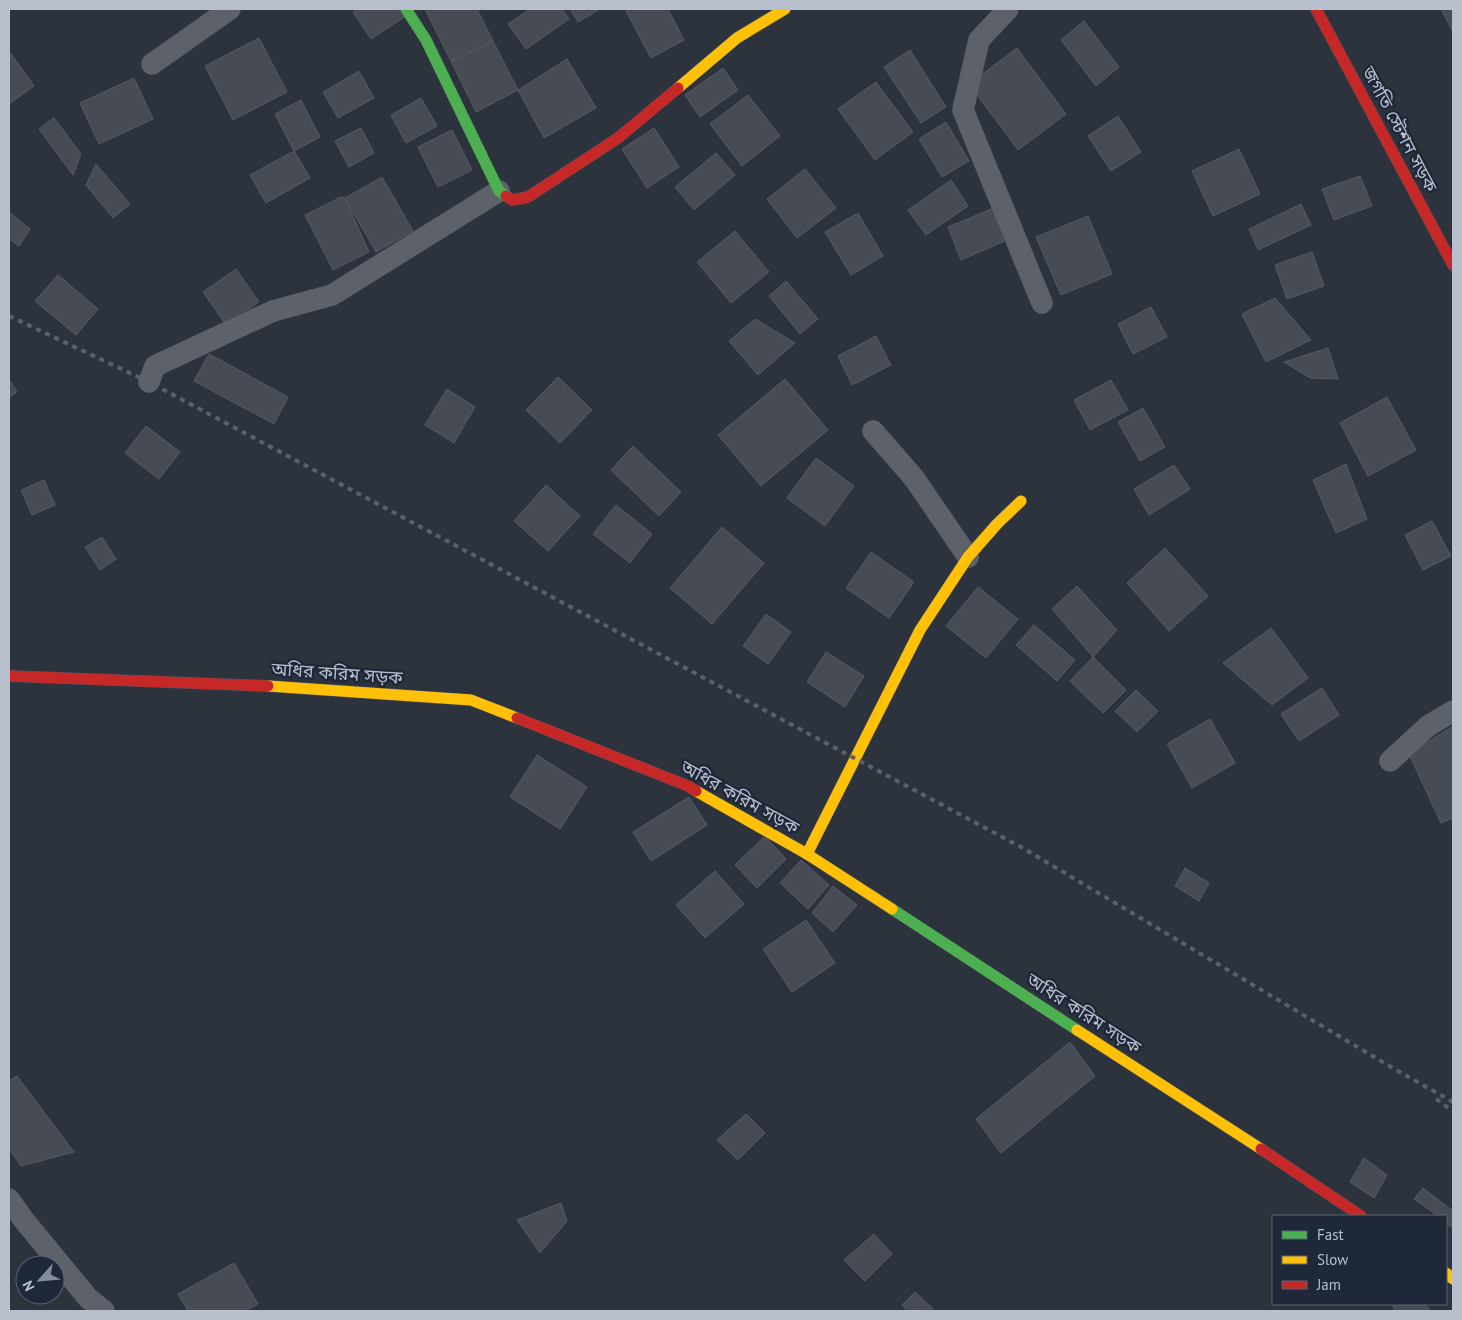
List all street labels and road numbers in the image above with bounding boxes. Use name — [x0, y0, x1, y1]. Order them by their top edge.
street label: জগতি স্টেশন সড়ক — [1357, 61, 1443, 196]
street label: অধির করিম সড়ক — [270, 657, 404, 689]
street label: অধির করিম সড়ক — [676, 755, 804, 839]
street label: অধির করিম সড়ক — [1022, 967, 1146, 1059]

